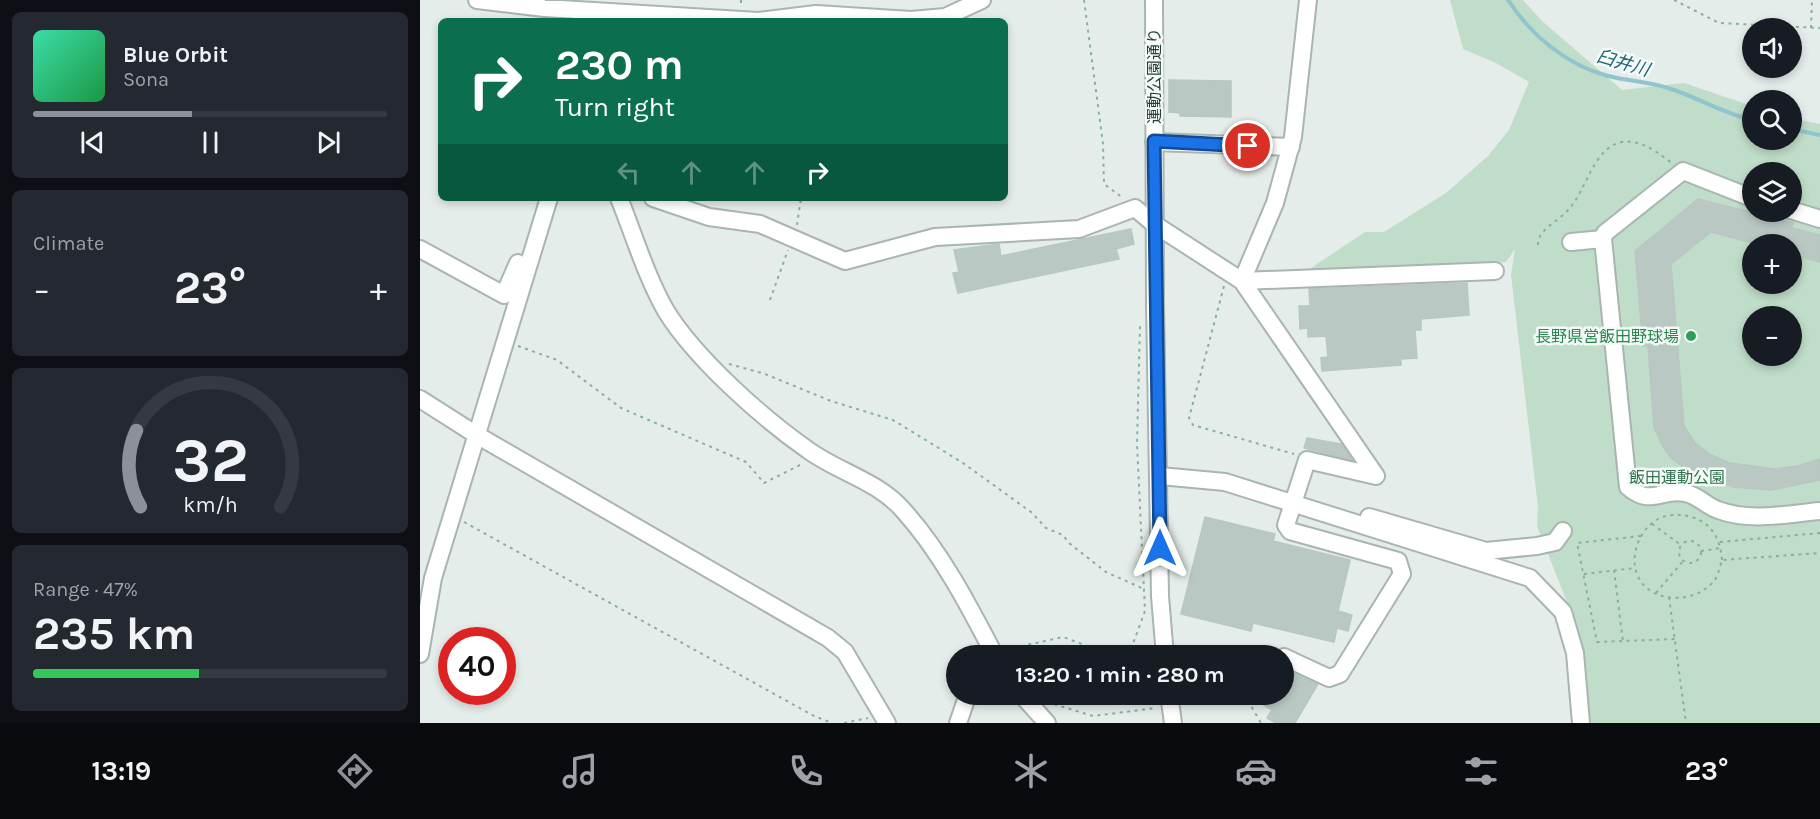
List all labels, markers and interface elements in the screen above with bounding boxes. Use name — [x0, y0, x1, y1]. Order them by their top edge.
map controls — [1742, 18, 1802, 366]
button: sound — [1742, 18, 1802, 78]
street label: 運動公園通り — [1145, 28, 1164, 124]
text: 230 m — [555, 40, 684, 90]
text: Blue Orbit — [123, 42, 228, 68]
icon: right — [456, 42, 534, 120]
water label: 臼井川 — [1594, 45, 1654, 82]
text: Sona — [123, 68, 169, 91]
button: search — [1742, 90, 1802, 150]
text: Turn right — [555, 91, 675, 123]
pin — [1222, 120, 1273, 171]
icon: previous — [76, 126, 109, 159]
icon: pause — [194, 126, 227, 159]
icon: next — [312, 126, 345, 159]
icon: arrive — [1231, 129, 1264, 162]
icon: left — [612, 156, 645, 189]
icon: ahead — [675, 156, 708, 189]
icon: ahead — [738, 156, 771, 189]
icon: right — [801, 156, 834, 189]
button: layers — [1742, 162, 1802, 222]
text: Climate — [33, 232, 104, 255]
button: + — [1742, 234, 1802, 294]
text: 23° — [174, 262, 246, 314]
text: − — [33, 270, 50, 308]
text: + — [370, 270, 387, 308]
button: − — [1742, 306, 1802, 366]
place label: 長野県営飯田野球場 — [1535, 327, 1679, 346]
marker: 長野県営飯田野球場 — [1684, 329, 1698, 343]
text: 32 — [172, 425, 248, 498]
park label: 飯田運動公園 — [1629, 468, 1725, 487]
text: km/h — [183, 493, 237, 518]
position arrow — [1128, 516, 1192, 580]
text: Range · 47% — [33, 578, 138, 601]
text: 235 km — [33, 608, 195, 660]
speed limit sign: 40 — [438, 627, 516, 705]
text: 13:20 · 1 min · 280 m — [1015, 662, 1225, 688]
icon: directions — [334, 750, 376, 792]
icon: music — [559, 750, 601, 792]
icon: phone — [785, 750, 827, 792]
icon: climate — [1010, 750, 1052, 792]
icon: car — [1235, 750, 1277, 792]
icon: filters — [1460, 750, 1502, 792]
text: 13:19 — [92, 755, 151, 787]
text: 23° — [1685, 755, 1728, 787]

